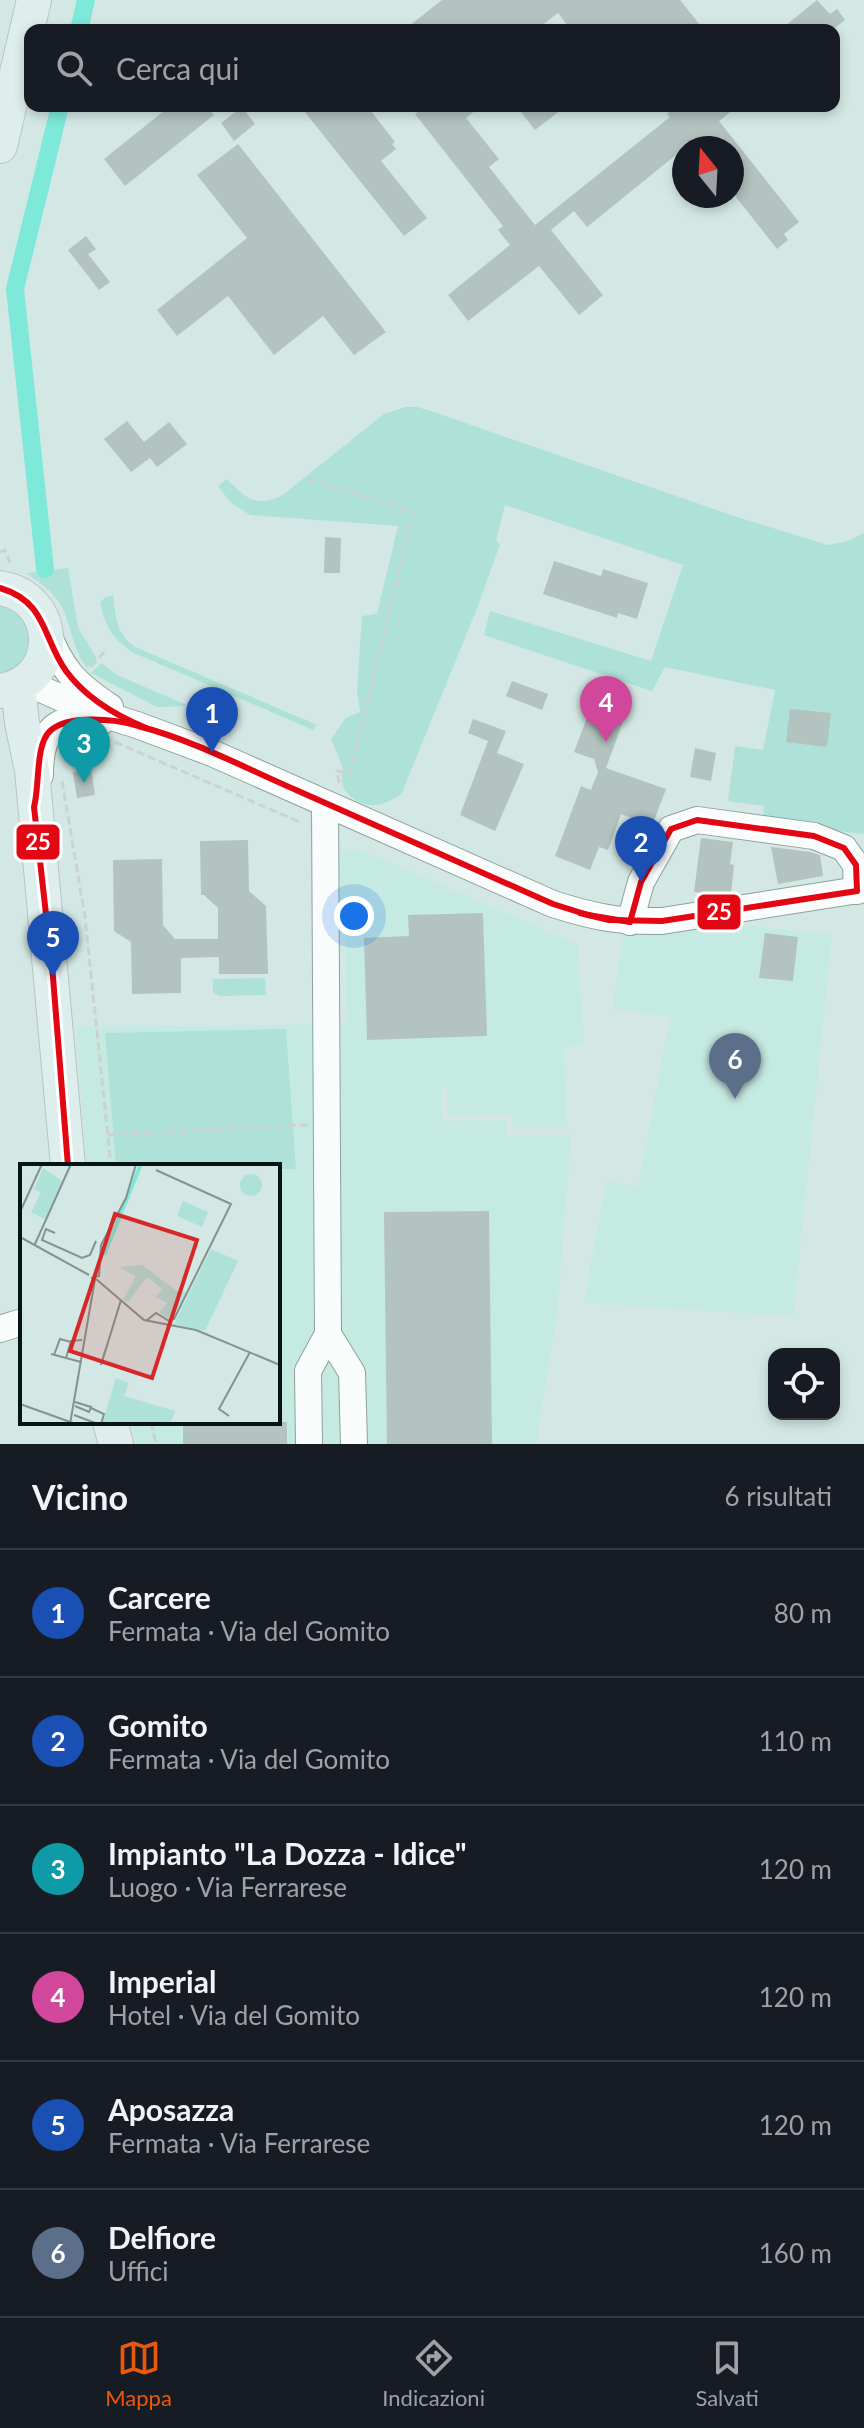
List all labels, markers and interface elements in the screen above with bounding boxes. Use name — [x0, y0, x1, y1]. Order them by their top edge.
search box — [24, 24, 840, 112]
icon: search — [52, 46, 96, 90]
text: Cerca qui — [116, 50, 240, 86]
north arrow — [672, 136, 744, 208]
pin: 4 — [580, 676, 632, 742]
pin: 1 — [186, 687, 238, 753]
pin: 3 — [58, 717, 110, 783]
pin: 2 — [615, 816, 667, 882]
line badge: 25 — [15, 823, 61, 861]
text: 25 — [25, 828, 51, 855]
line badge: 25 — [696, 893, 742, 931]
your location — [334, 896, 374, 936]
text: 25 — [706, 898, 732, 925]
pin: 5 — [27, 911, 79, 977]
pin: 6 — [709, 1033, 761, 1099]
inset map — [20, 1164, 280, 1424]
map controls — [768, 1348, 840, 1420]
button: locate — [768, 1348, 840, 1420]
text: Vicino — [32, 1476, 128, 1517]
text: 6 risultati — [725, 1480, 832, 1512]
text: Carcere — [108, 1579, 211, 1615]
text: 1 — [50, 1597, 66, 1629]
text: 80 m — [774, 1597, 832, 1629]
text: Fermata · Via del Gomito — [108, 1615, 390, 1647]
text: Gomito — [108, 1707, 208, 1743]
text: 2 — [50, 1725, 66, 1757]
text: 110 m — [759, 1725, 832, 1757]
text: Fermata · Via del Gomito — [108, 1743, 390, 1775]
text: Impianto "La Dozza - Idice" — [108, 1835, 467, 1871]
text: 3 — [50, 1853, 66, 1885]
text: 120 m — [759, 1853, 832, 1885]
text: Luogo · Via Ferrarese — [108, 1871, 347, 1903]
text: Imperial — [108, 1963, 216, 1999]
text: 4 — [50, 1981, 66, 2013]
text: 120 m — [759, 1981, 832, 2013]
text: Hotel · Via del Gomito — [108, 1999, 360, 2031]
text: Aposazza — [108, 2091, 234, 2127]
text: 5 — [50, 2109, 66, 2141]
text: 120 m — [759, 2109, 832, 2141]
text: Fermata · Via Ferrarese — [108, 2127, 370, 2159]
text: Delfiore — [108, 2219, 216, 2255]
text: 6 — [50, 2237, 66, 2269]
text: 160 m — [759, 2237, 832, 2269]
text: Uffici — [108, 2255, 169, 2287]
tab: Mappa — [105, 2336, 172, 2411]
tab: Indicazioni — [382, 2336, 485, 2411]
tab: Salvati — [695, 2336, 759, 2411]

